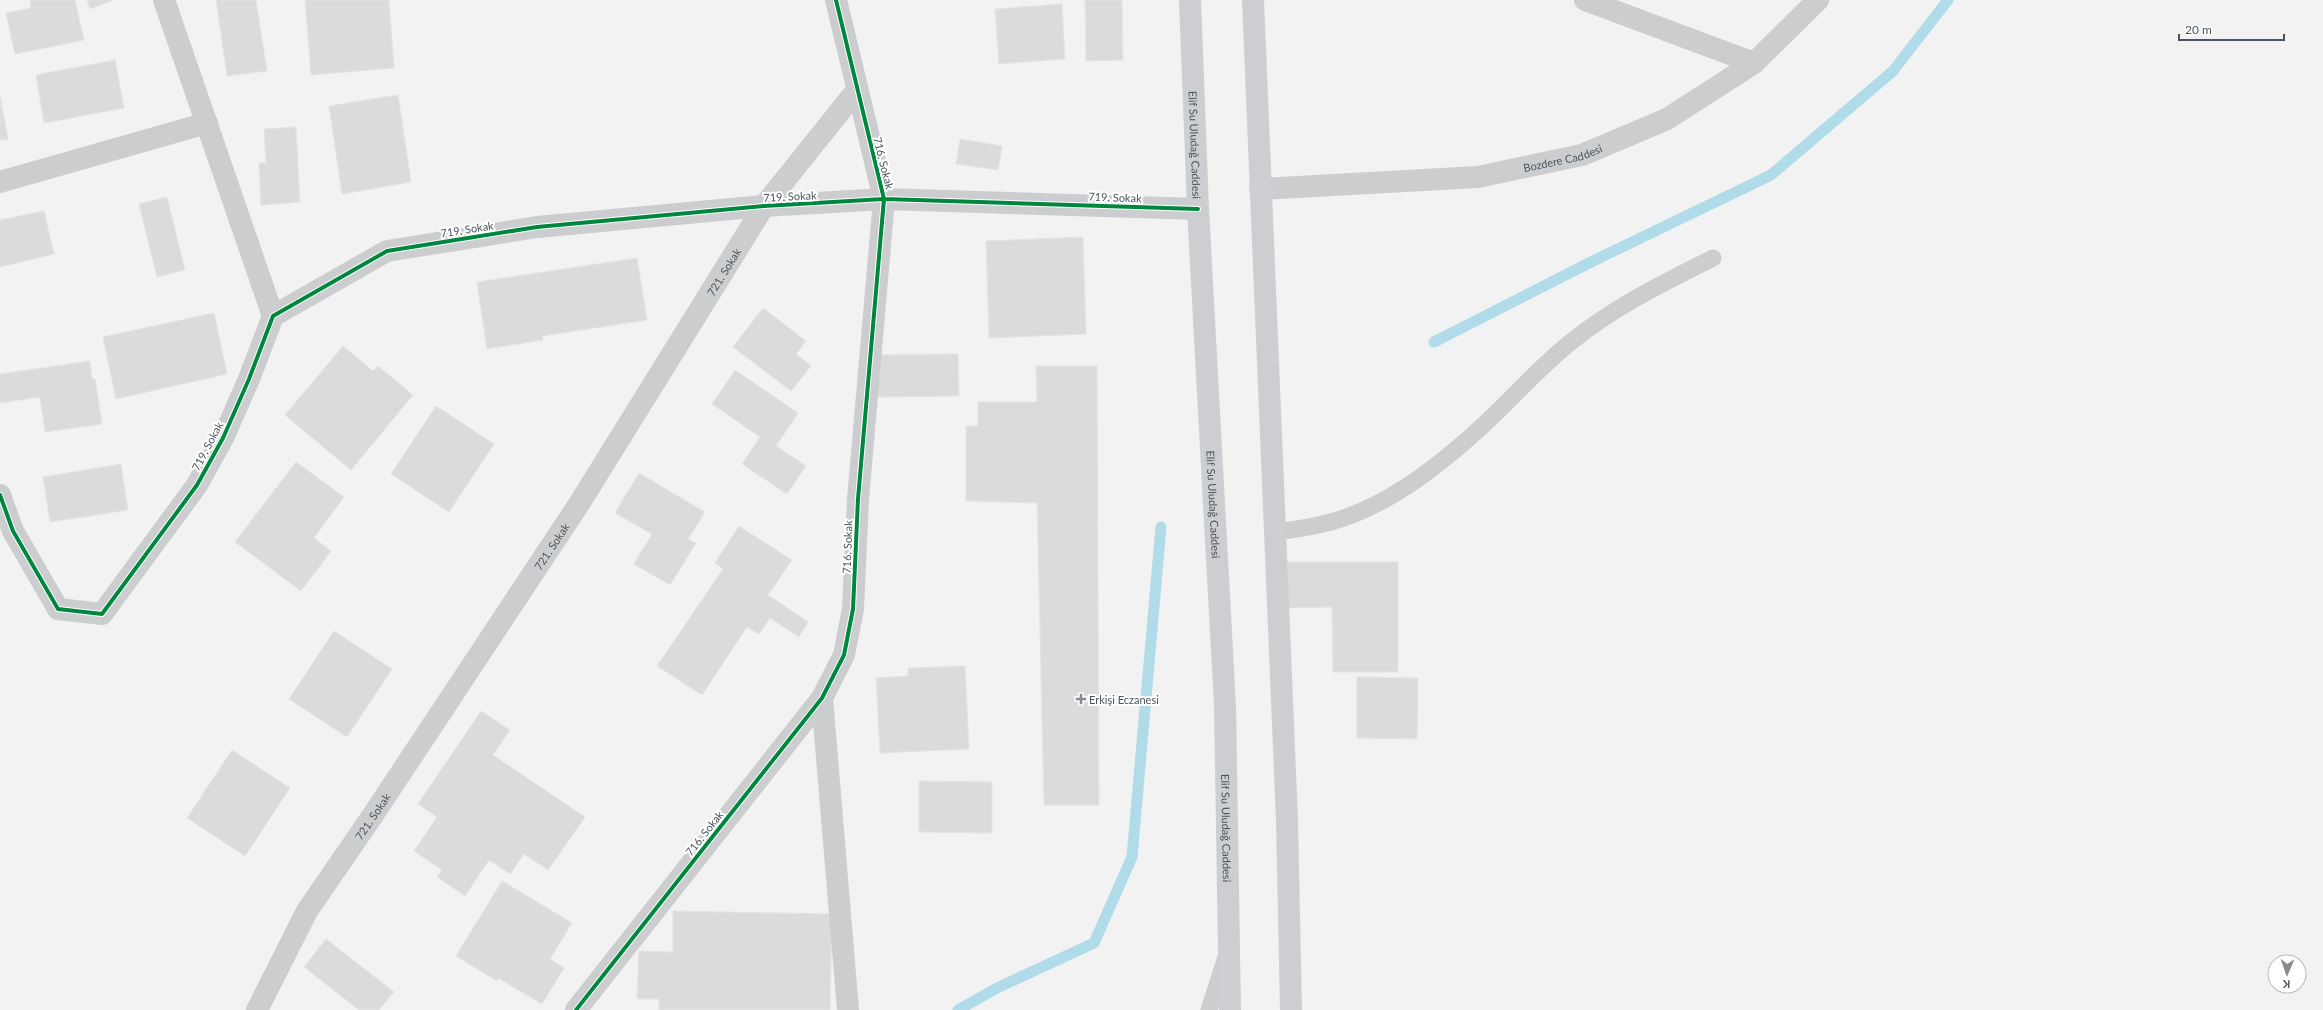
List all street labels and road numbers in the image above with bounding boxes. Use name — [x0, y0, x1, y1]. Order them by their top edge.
street label: Elif Su Uludağ Caddesi — [1187, 91, 1204, 200]
street label: 716. Sokak — [871, 136, 897, 191]
street label: Bozdere Caddesi — [1522, 141, 1604, 174]
street label: 719. Sokak — [763, 188, 817, 204]
street label: 719. Sokak — [1088, 190, 1142, 204]
street label: 719. Sokak — [440, 218, 495, 240]
street label: 721. Sokak — [704, 245, 743, 298]
street label: 719. Sokak — [189, 419, 225, 473]
street label: Elif Su Uludağ Caddesi — [1205, 450, 1223, 559]
street label: 721. Sokak — [531, 520, 572, 572]
street label: 716. Sokak — [840, 520, 854, 574]
street label: Elif Su Uludağ Caddesi — [1220, 774, 1234, 883]
street label: 721. Sokak — [352, 790, 393, 842]
street label: 716. Sokak — [682, 808, 726, 858]

